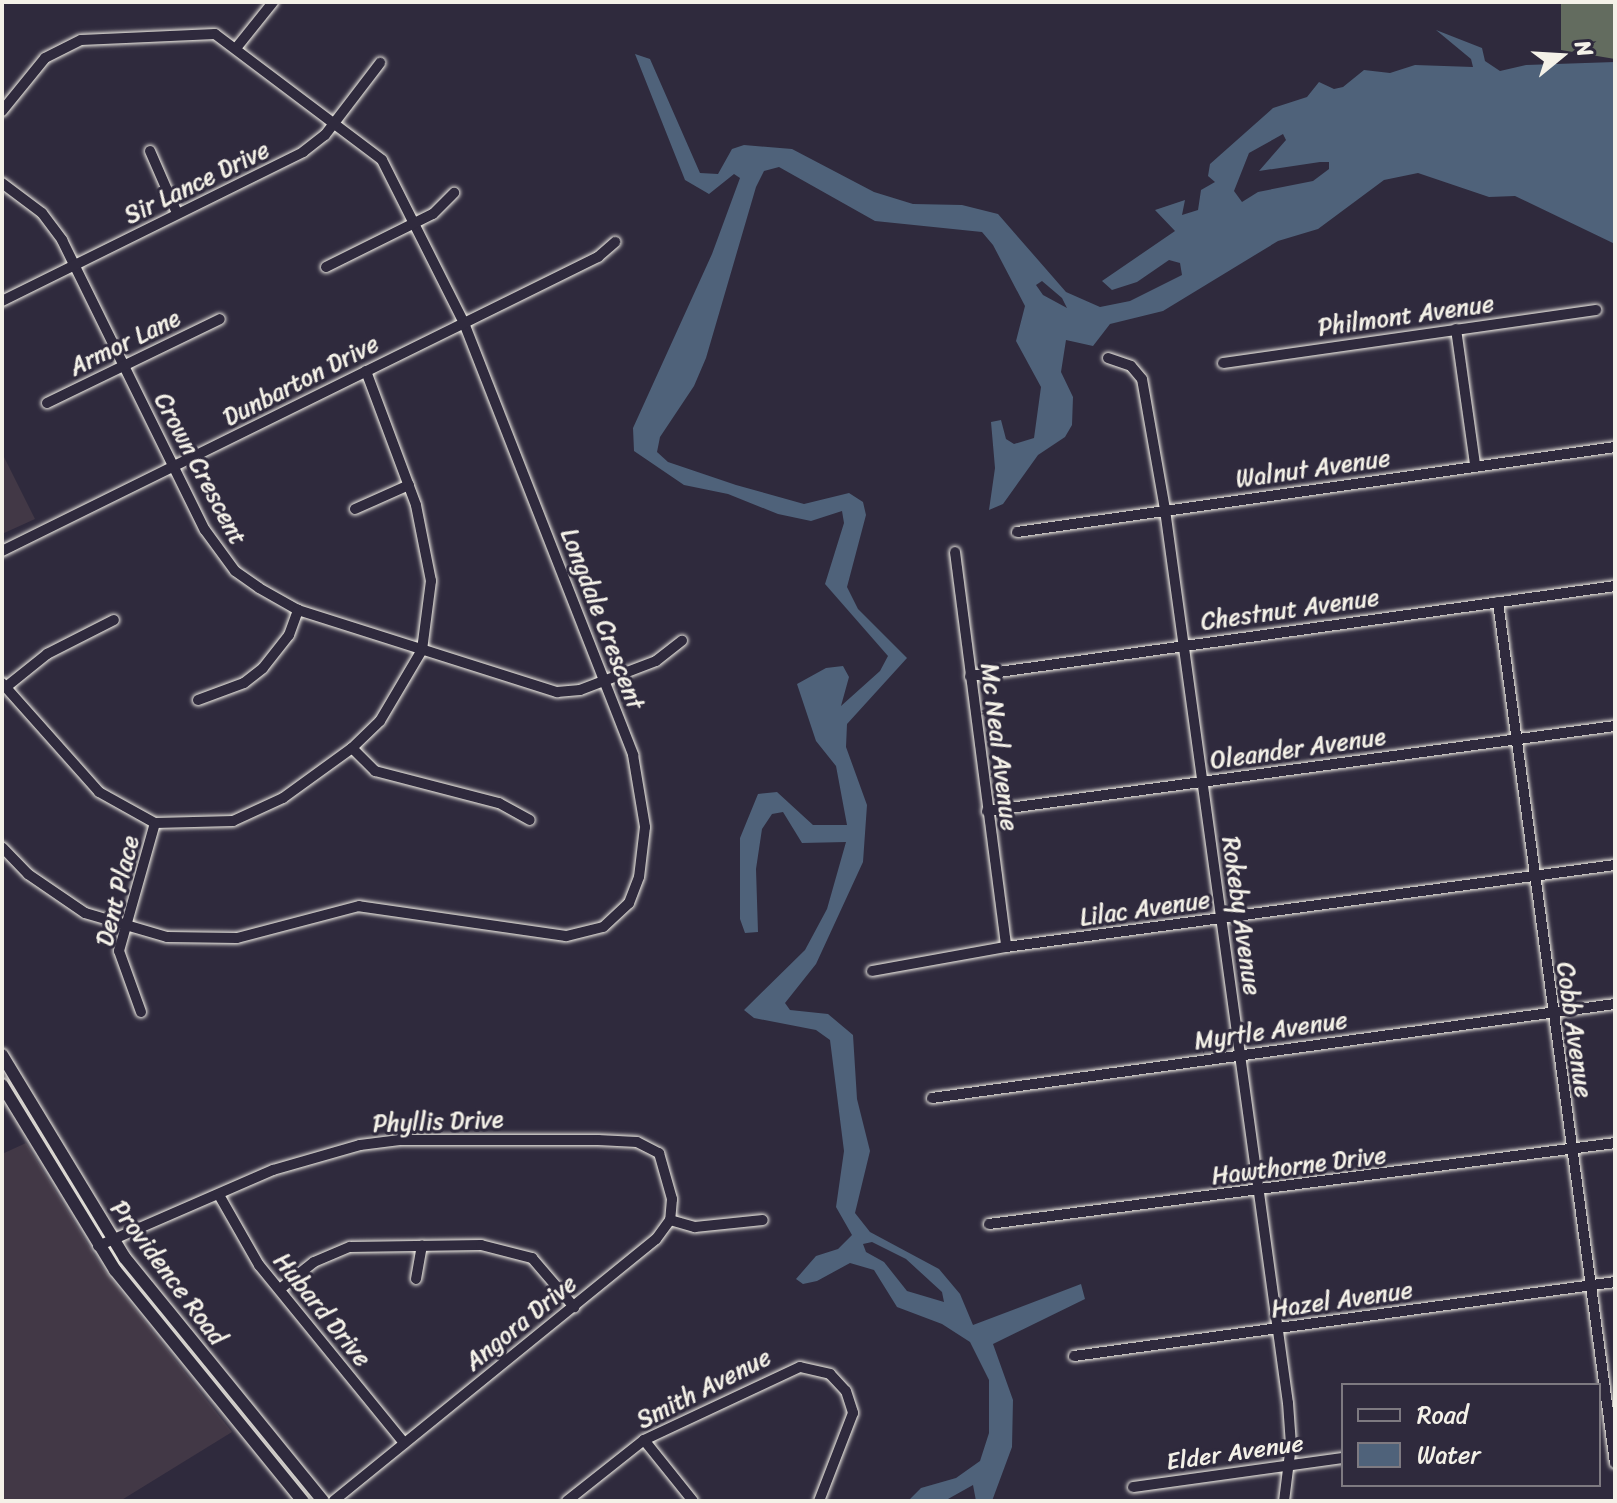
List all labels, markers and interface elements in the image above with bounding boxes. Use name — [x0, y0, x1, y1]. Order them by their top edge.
north arrow — [1521, 16, 1601, 96]
text: N — [1563, 35, 1605, 62]
street label: Sir Lance Drive — [119, 135, 275, 231]
street label: Philmont Avenue — [1316, 289, 1496, 343]
street label: Armor Lane — [64, 304, 186, 382]
street label: Dunbarton Drive — [218, 329, 384, 433]
street label: Crown Crescent — [148, 388, 252, 550]
street label: Walnut Avenue — [1234, 444, 1392, 494]
street label: Longdale Crescent — [554, 523, 650, 715]
street label: Chestnut Avenue — [1199, 583, 1381, 637]
street label: Mc Neal Avenue — [974, 662, 1024, 832]
street label: Oleander Avenue — [1209, 722, 1387, 776]
street label: Dent Place — [90, 832, 146, 950]
street label: Rokeby Avenue — [1216, 835, 1266, 997]
street label: Lilac Avenue — [1078, 886, 1212, 932]
street label: Cobb Avenue — [1550, 961, 1598, 1099]
street label: Myrtle Avenue — [1193, 1006, 1349, 1056]
street label: Phyllis Drive — [372, 1105, 504, 1139]
street label: Hawthorne Drive — [1210, 1141, 1388, 1191]
street label: Providence Road — [104, 1195, 232, 1351]
street label: Hubard Drive — [267, 1247, 377, 1373]
street label: Angora Drive — [459, 1269, 583, 1377]
street label: Hazel Avenue — [1269, 1276, 1415, 1324]
street label: Smith Avenue — [632, 1343, 776, 1435]
legend — [1341, 1383, 1601, 1487]
text: Road — [1417, 1394, 1468, 1436]
street label: Elder Avenue — [1165, 1429, 1305, 1477]
text: Water — [1417, 1434, 1480, 1476]

